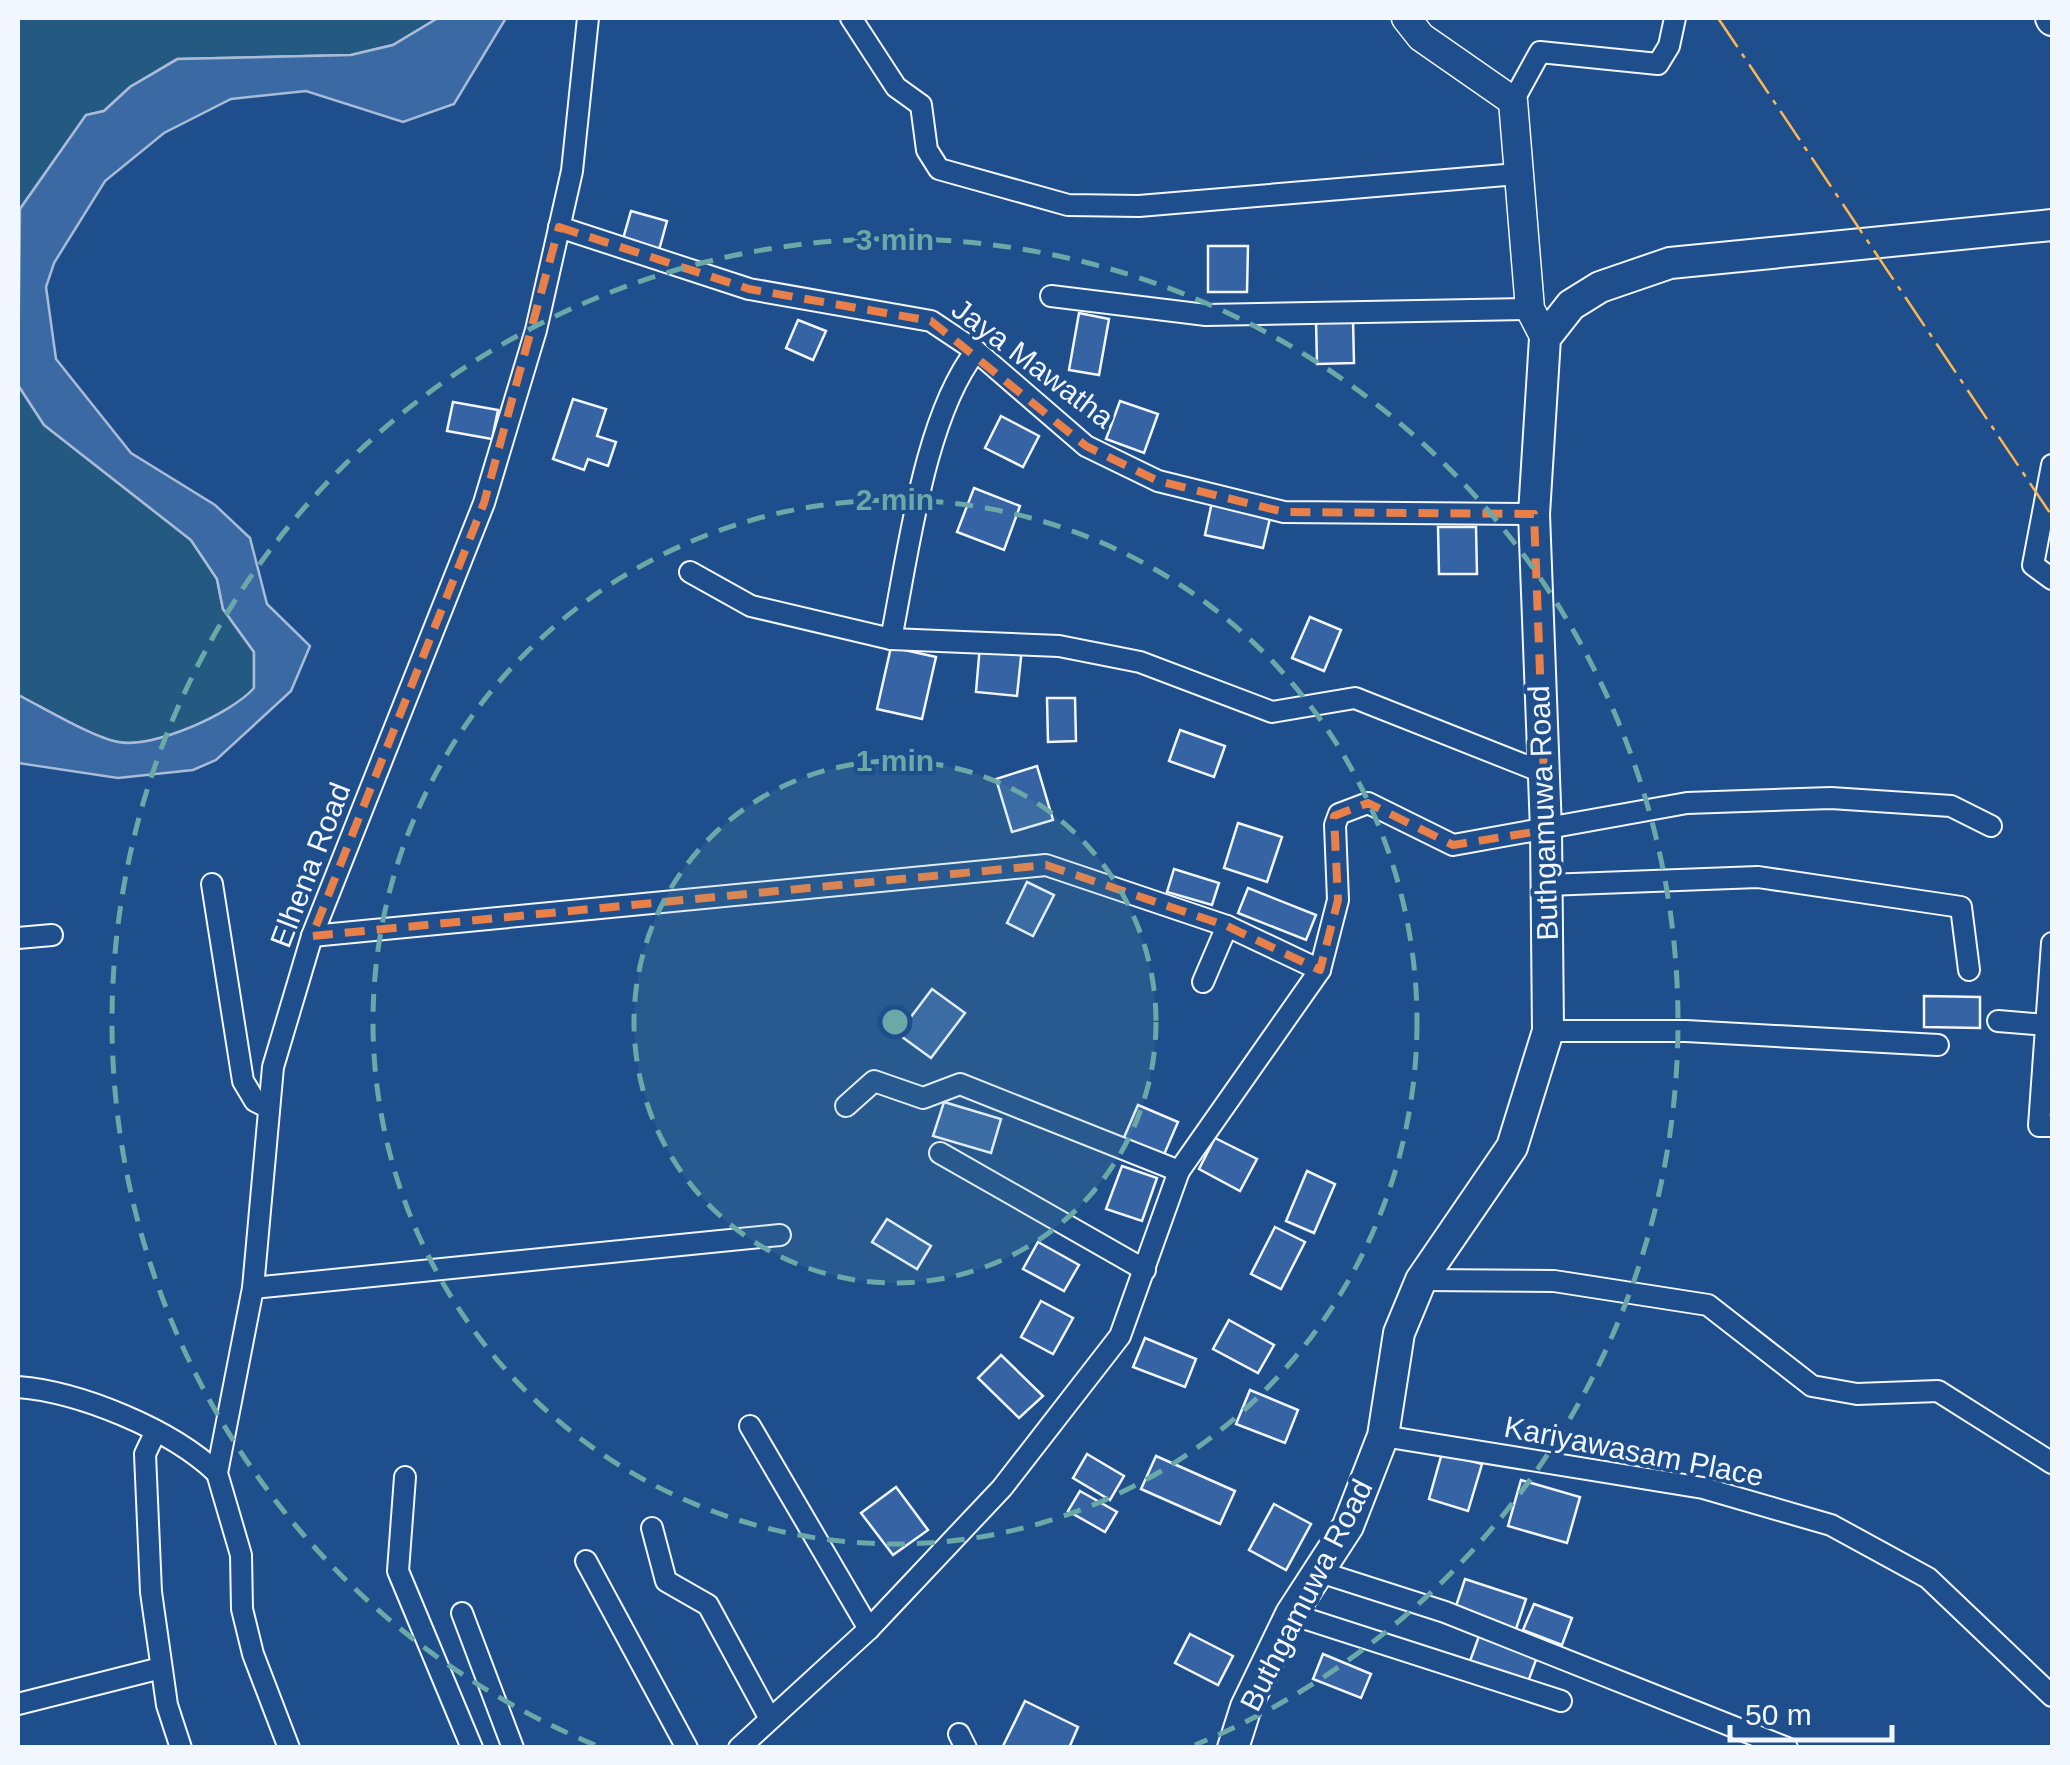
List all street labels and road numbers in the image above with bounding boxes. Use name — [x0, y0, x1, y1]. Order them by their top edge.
street label: Jaya Mawatha — [946, 292, 1120, 435]
street label: Buthgamuwa Road — [1522, 685, 1564, 941]
street label: Elhena Road — [264, 778, 356, 952]
street label: Kariyawasam Place — [1502, 1410, 1766, 1492]
street label: Buthgamuwa Road — [1233, 1474, 1379, 1716]

